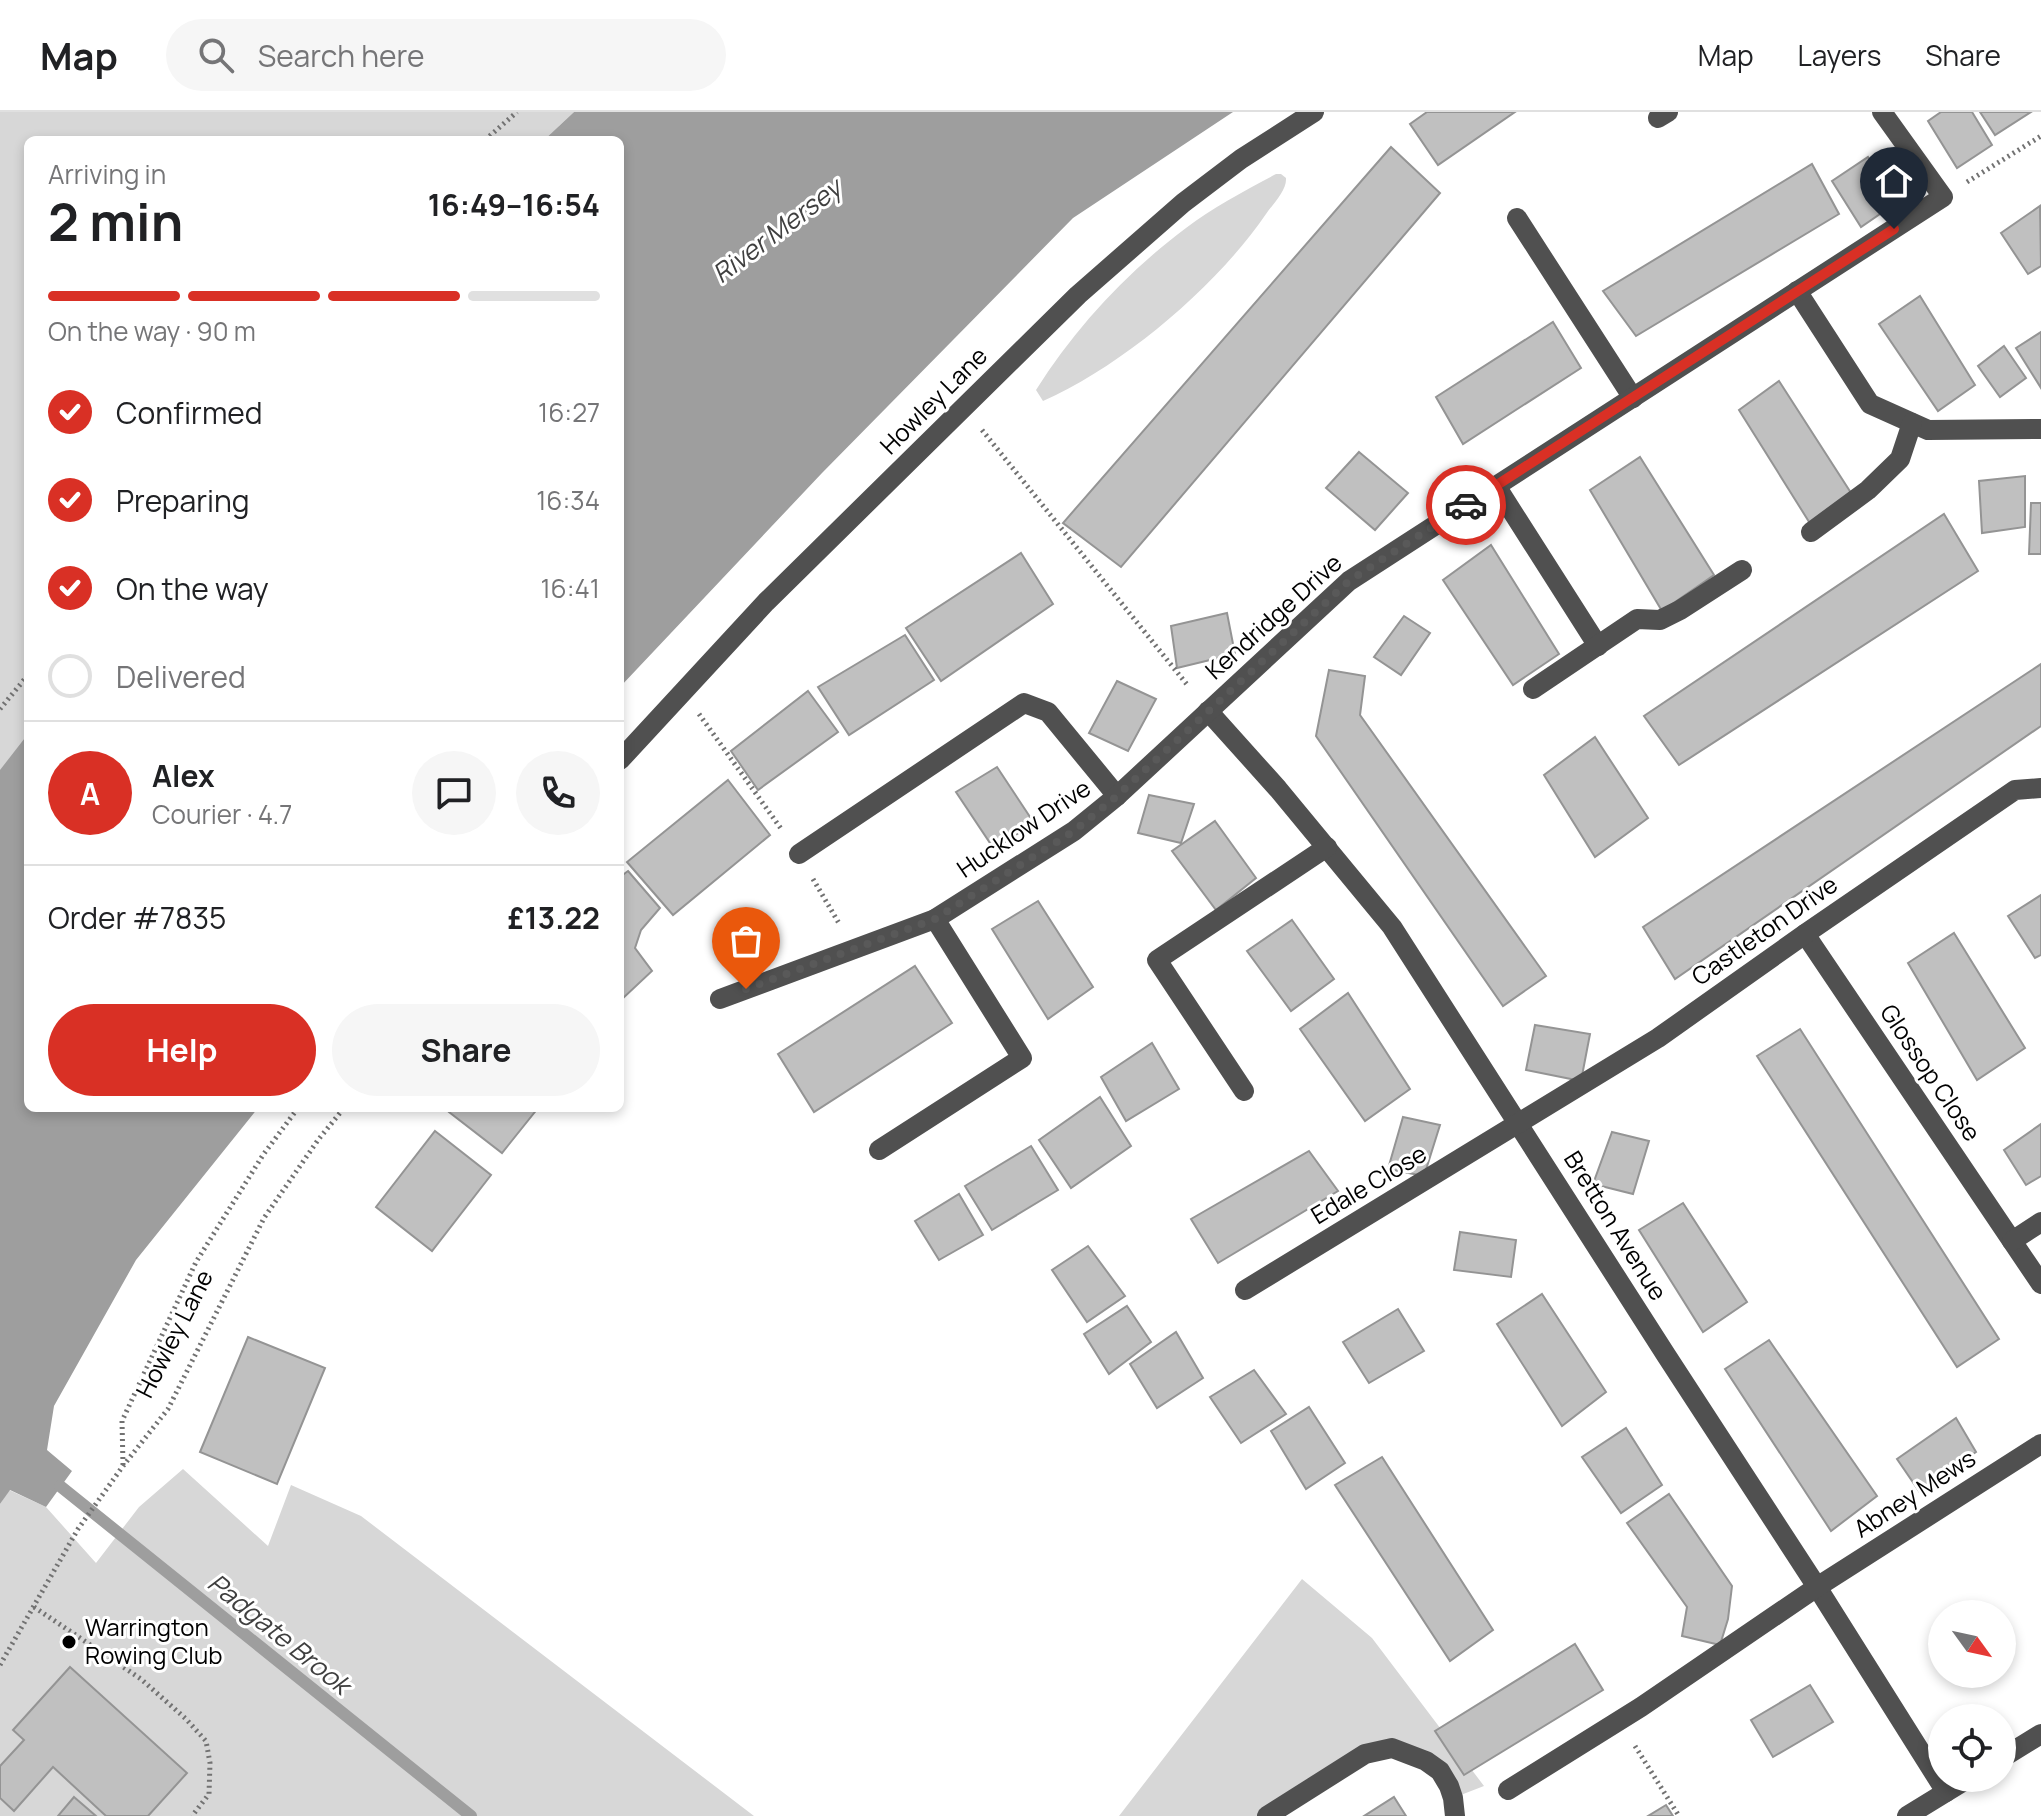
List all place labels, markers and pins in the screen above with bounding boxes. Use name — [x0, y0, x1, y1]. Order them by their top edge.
pin — [1860, 147, 1928, 229]
pin — [712, 907, 780, 989]
place label: Warrington Rowing Club — [85, 1610, 222, 1671]
marker: Warrington Rowing Club — [60, 1633, 78, 1651]

